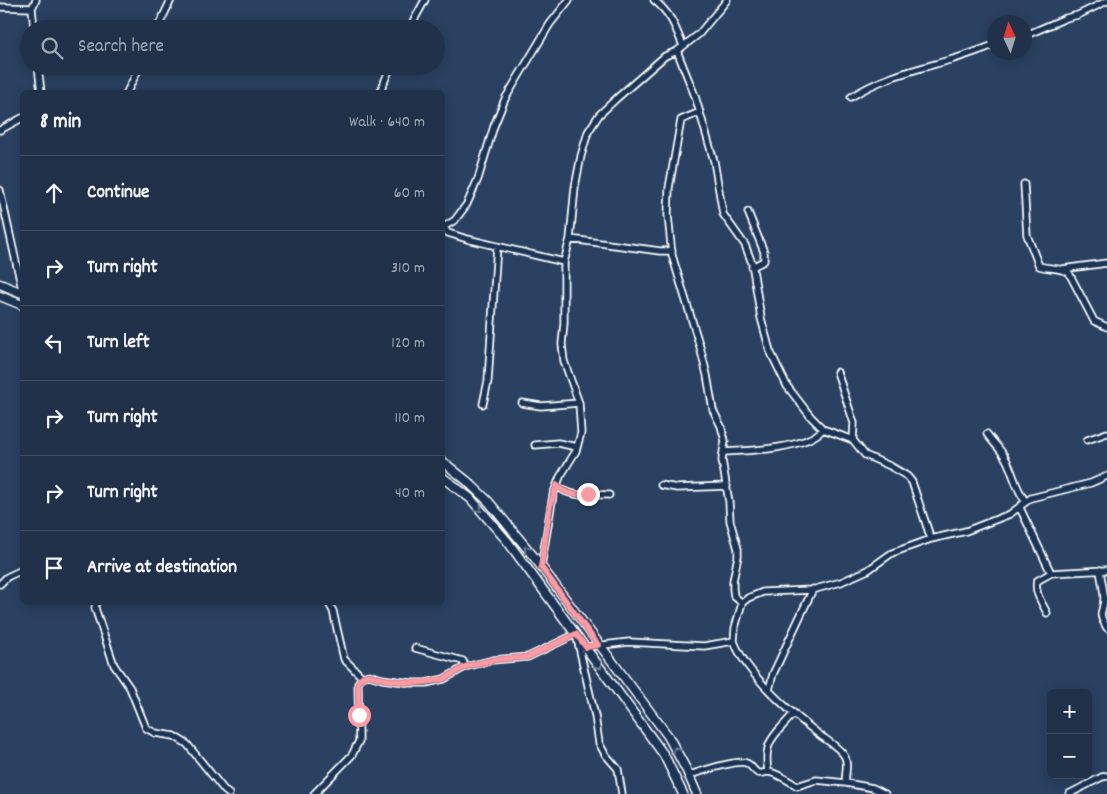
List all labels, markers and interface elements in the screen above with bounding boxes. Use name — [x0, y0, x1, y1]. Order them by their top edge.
north arrow — [987, 15, 1032, 60]
search box — [20, 20, 445, 75]
icon: search — [38, 34, 66, 62]
text: Search here — [78, 34, 164, 61]
text: 8 min — [40, 108, 81, 138]
text: Walk · 640 m — [349, 111, 425, 134]
icon: ahead — [40, 179, 68, 207]
text: Continue — [87, 180, 149, 207]
text: 60 m — [394, 182, 425, 205]
icon: right — [40, 254, 68, 282]
text: Turn right — [87, 255, 158, 282]
text: 310 m — [391, 257, 425, 280]
icon: left — [40, 329, 68, 357]
text: Turn left — [87, 330, 150, 357]
text: 120 m — [391, 332, 425, 355]
icon: right — [40, 404, 68, 432]
text: Turn right — [87, 405, 158, 432]
text: 110 m — [395, 407, 425, 430]
icon: right — [40, 479, 68, 507]
text: Turn right — [87, 480, 158, 507]
text: 40 m — [395, 482, 425, 505]
route end — [577, 483, 600, 506]
one-way arrow — [473, 503, 482, 512]
one-way arrow — [524, 546, 533, 555]
icon: arrive — [40, 554, 68, 582]
text: Arrive at destination — [87, 555, 237, 582]
one-way arrow — [593, 660, 602, 670]
map controls — [1047, 689, 1092, 779]
button: + — [1047, 689, 1092, 734]
route start — [348, 704, 371, 727]
button: − — [1047, 734, 1092, 779]
one-way arrow — [672, 747, 682, 756]

